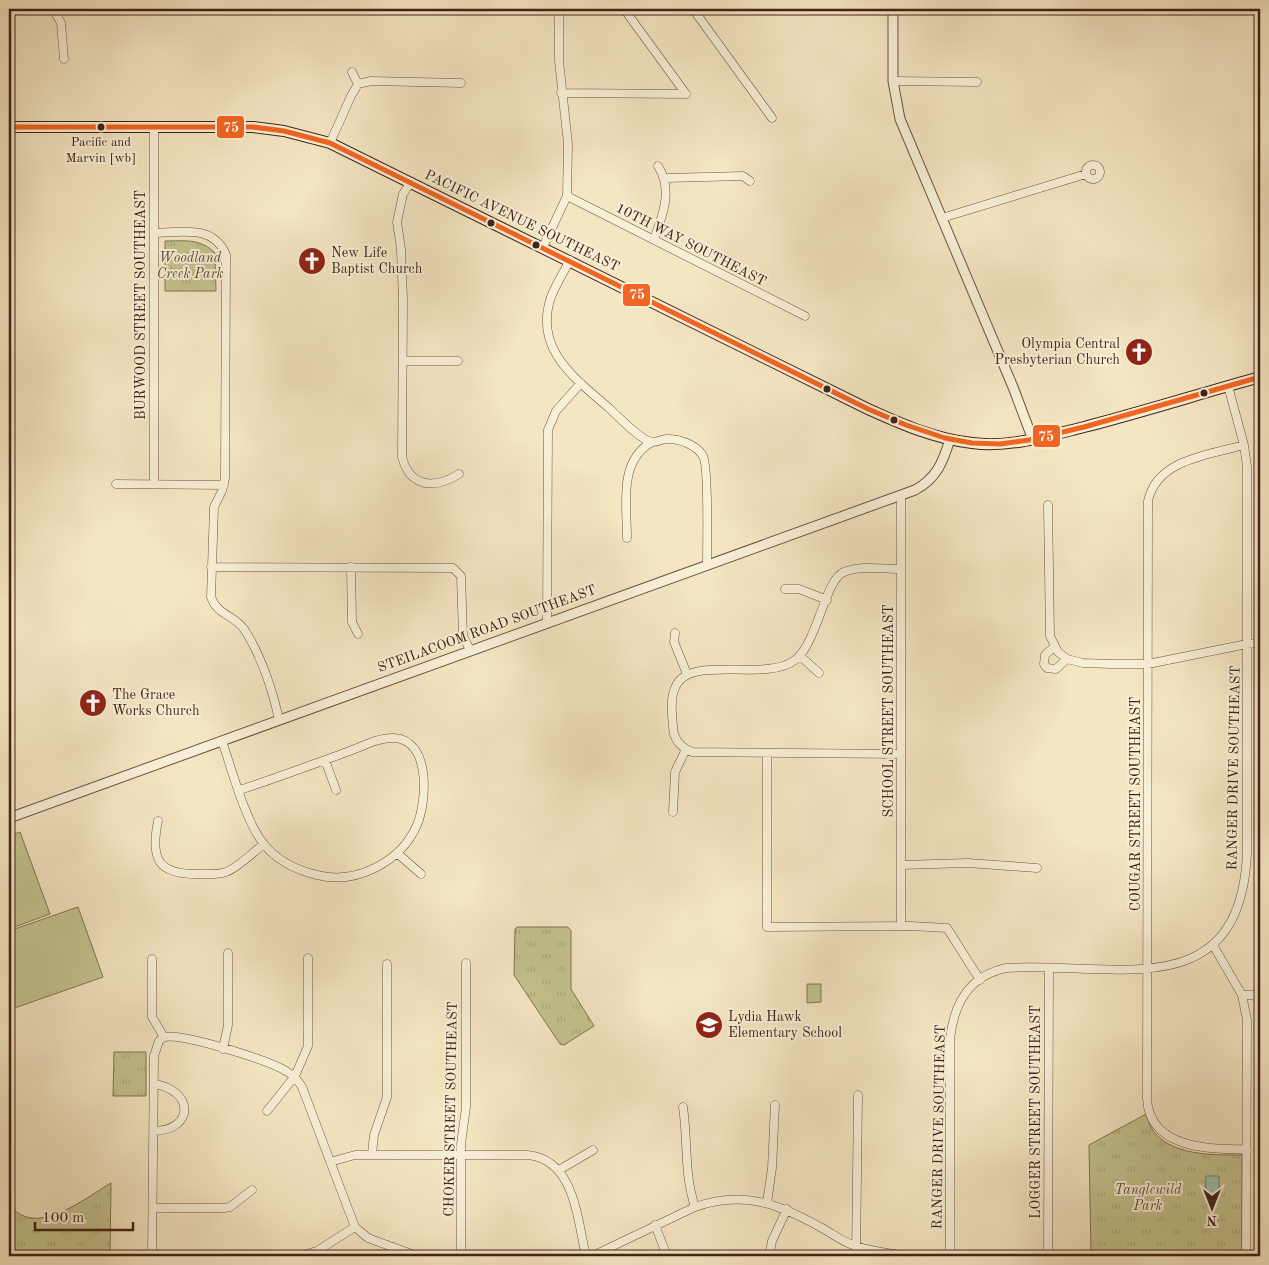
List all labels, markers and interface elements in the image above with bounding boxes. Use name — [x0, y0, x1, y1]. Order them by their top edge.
line badge: 75 — [216, 115, 245, 139]
text: 75 — [223, 121, 239, 135]
marker: Pacific and Marvin [wb] — [96, 122, 106, 132]
place label: Pacific and Marvin [wb] — [66, 136, 136, 165]
street label: PACIFIC AVENUE SOUTHEAST — [422, 168, 622, 274]
street label: BURWOOD STREET SOUTHEAST — [134, 190, 148, 420]
street label: 10TH WAY SOUTHEAST — [614, 201, 768, 289]
unlabelled marker — [486, 218, 496, 228]
unlabelled marker — [531, 240, 541, 250]
church icon: New Life Baptist Church — [297, 246, 327, 276]
place label: New Life Baptist Church — [331, 246, 423, 276]
park label: Woodland Creek Park — [157, 251, 223, 281]
line badge: 75 — [622, 283, 651, 307]
text: 75 — [629, 288, 645, 302]
place label: Olympia Central Presbyterian Church — [994, 337, 1120, 367]
church icon: Olympia Central Presbyterian Church — [1124, 337, 1154, 367]
unlabelled marker — [822, 384, 832, 394]
unlabelled marker — [1199, 388, 1209, 398]
unlabelled marker — [889, 415, 899, 425]
line badge: 75 — [1032, 424, 1061, 448]
text: 75 — [1038, 430, 1054, 444]
street label: STEILACOOM ROAD SOUTHEAST — [376, 583, 598, 675]
street label: SCHOOL STREET SOUTHEAST — [882, 605, 896, 818]
street label: RANGER DRIVE SOUTHEAST — [1225, 665, 1243, 871]
church icon: The Grace Works Church — [78, 688, 108, 718]
place label: The Grace Works Church — [112, 688, 200, 718]
street label: COUGAR STREET SOUTHEAST — [1129, 697, 1143, 911]
street label: CHOKER STREET SOUTHEAST — [442, 1001, 460, 1217]
street label: LOGGER STREET SOUTHEAST — [1029, 1005, 1043, 1219]
school or university icon: Lydia Hawk Elementary School — [694, 1010, 724, 1040]
place label: Lydia Hawk Elementary School — [728, 1010, 842, 1040]
street label: RANGER DRIVE SOUTHEAST — [930, 1024, 948, 1230]
north arrow — [1186, 1182, 1236, 1232]
park label: Tanglewild Park — [1115, 1183, 1182, 1213]
scale bar — [35, 1200, 132, 1232]
text: 100 m — [42, 1211, 84, 1226]
text: N — [1206, 1213, 1217, 1227]

